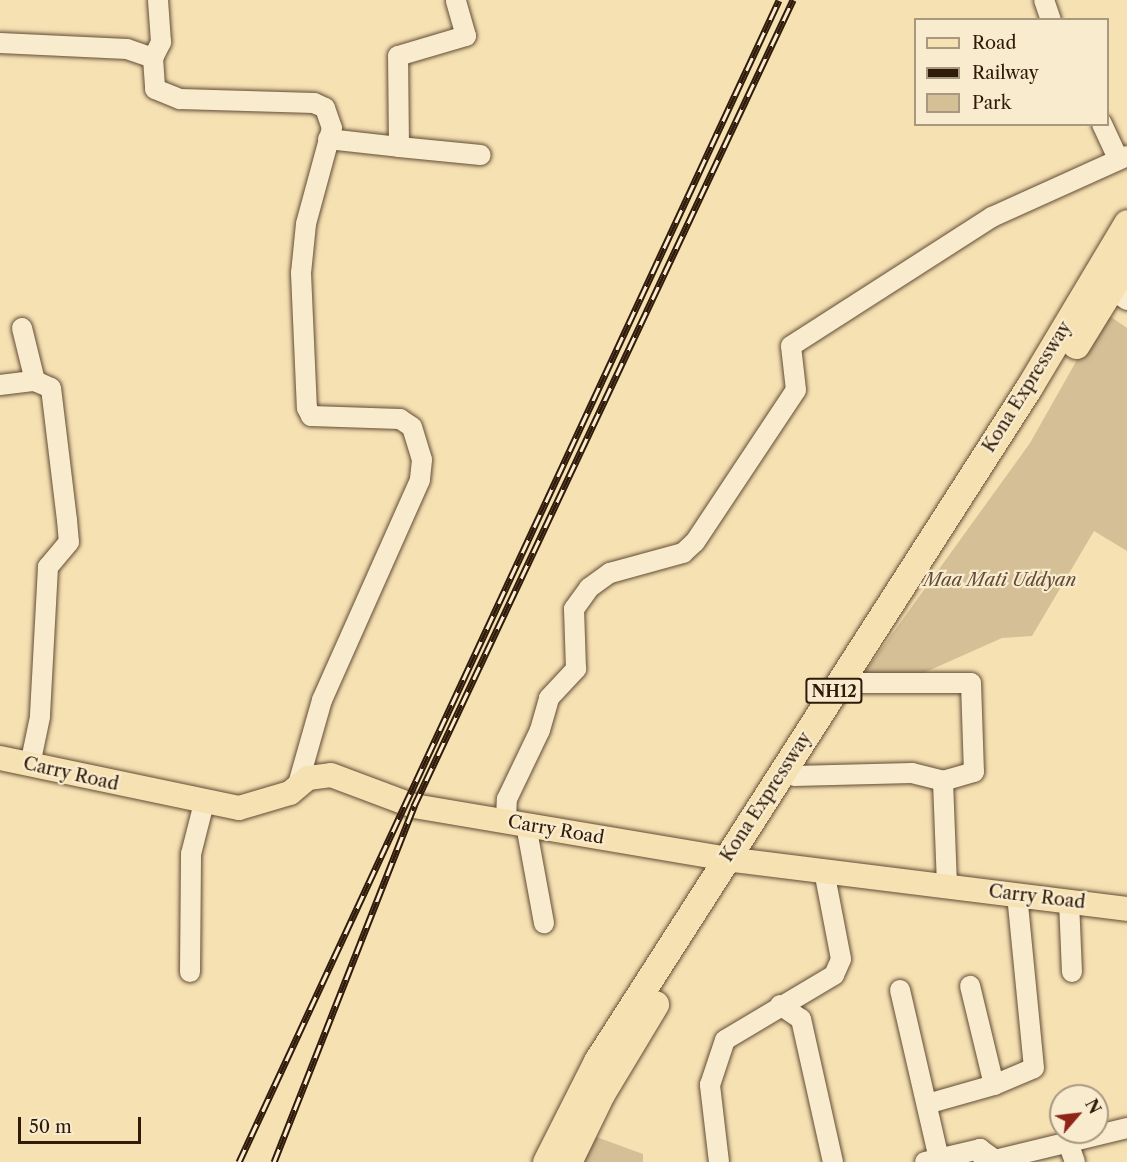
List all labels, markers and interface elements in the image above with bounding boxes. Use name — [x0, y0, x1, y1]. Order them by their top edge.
legend — [914, 18, 1109, 126]
text: Road — [972, 32, 1017, 54]
text: Railway — [972, 62, 1039, 84]
text: Park — [972, 92, 1011, 114]
street label: Kona Expressway — [978, 317, 1076, 457]
park label: Maa Mati Uddyan — [924, 569, 1076, 591]
road number: NH12 — [804, 678, 864, 704]
street label: Kona Expressway — [716, 728, 816, 866]
street label: Carry Road — [21, 752, 121, 796]
street label: Carry Road — [506, 811, 606, 849]
street label: Carry Road — [987, 880, 1087, 914]
north arrow — [1049, 1084, 1109, 1144]
text: N — [1081, 1096, 1105, 1117]
scale bar — [21, 1105, 144, 1143]
text: 50 m — [29, 1116, 72, 1138]

